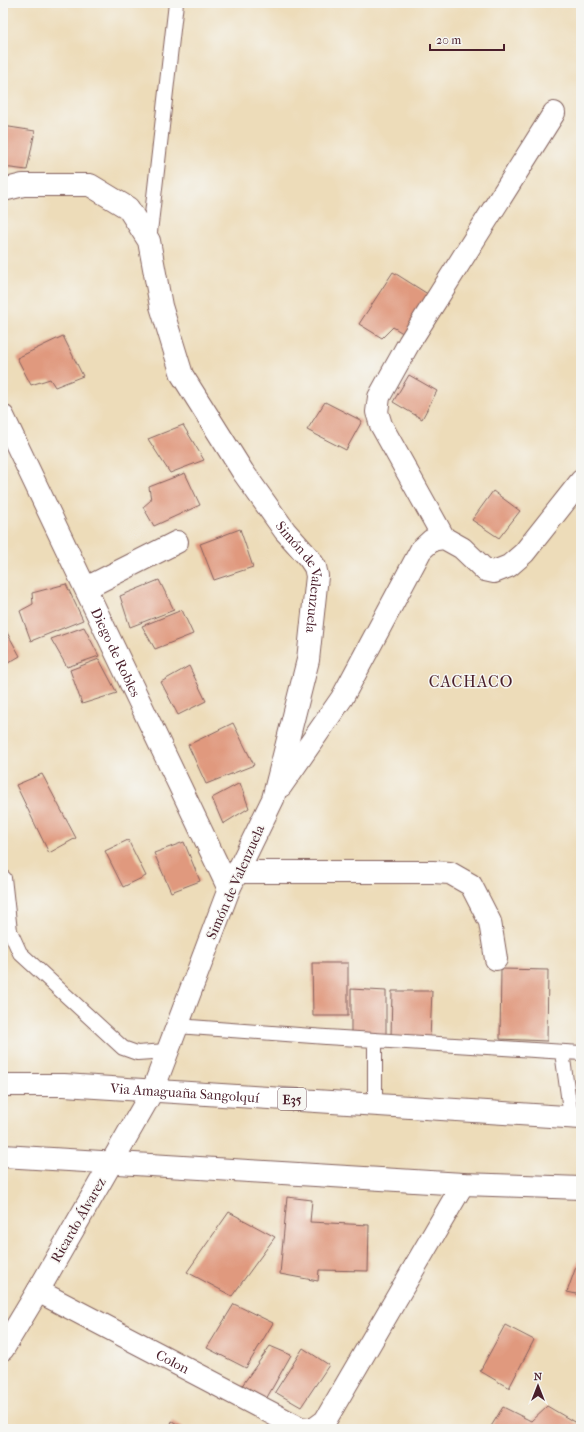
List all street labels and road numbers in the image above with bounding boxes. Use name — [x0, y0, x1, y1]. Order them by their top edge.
street label: Simón de Valenzuela — [272, 518, 325, 634]
street label: Diego de Robles — [87, 605, 144, 700]
street label: Simón de Valenzuela — [203, 822, 269, 942]
street label: Via Amaguaña Sangolquí — [109, 1080, 261, 1106]
road number: E35 — [278, 1088, 306, 1110]
street label: Ricardo Álvarez — [46, 1174, 110, 1266]
street label: Colon — [153, 1346, 192, 1378]

